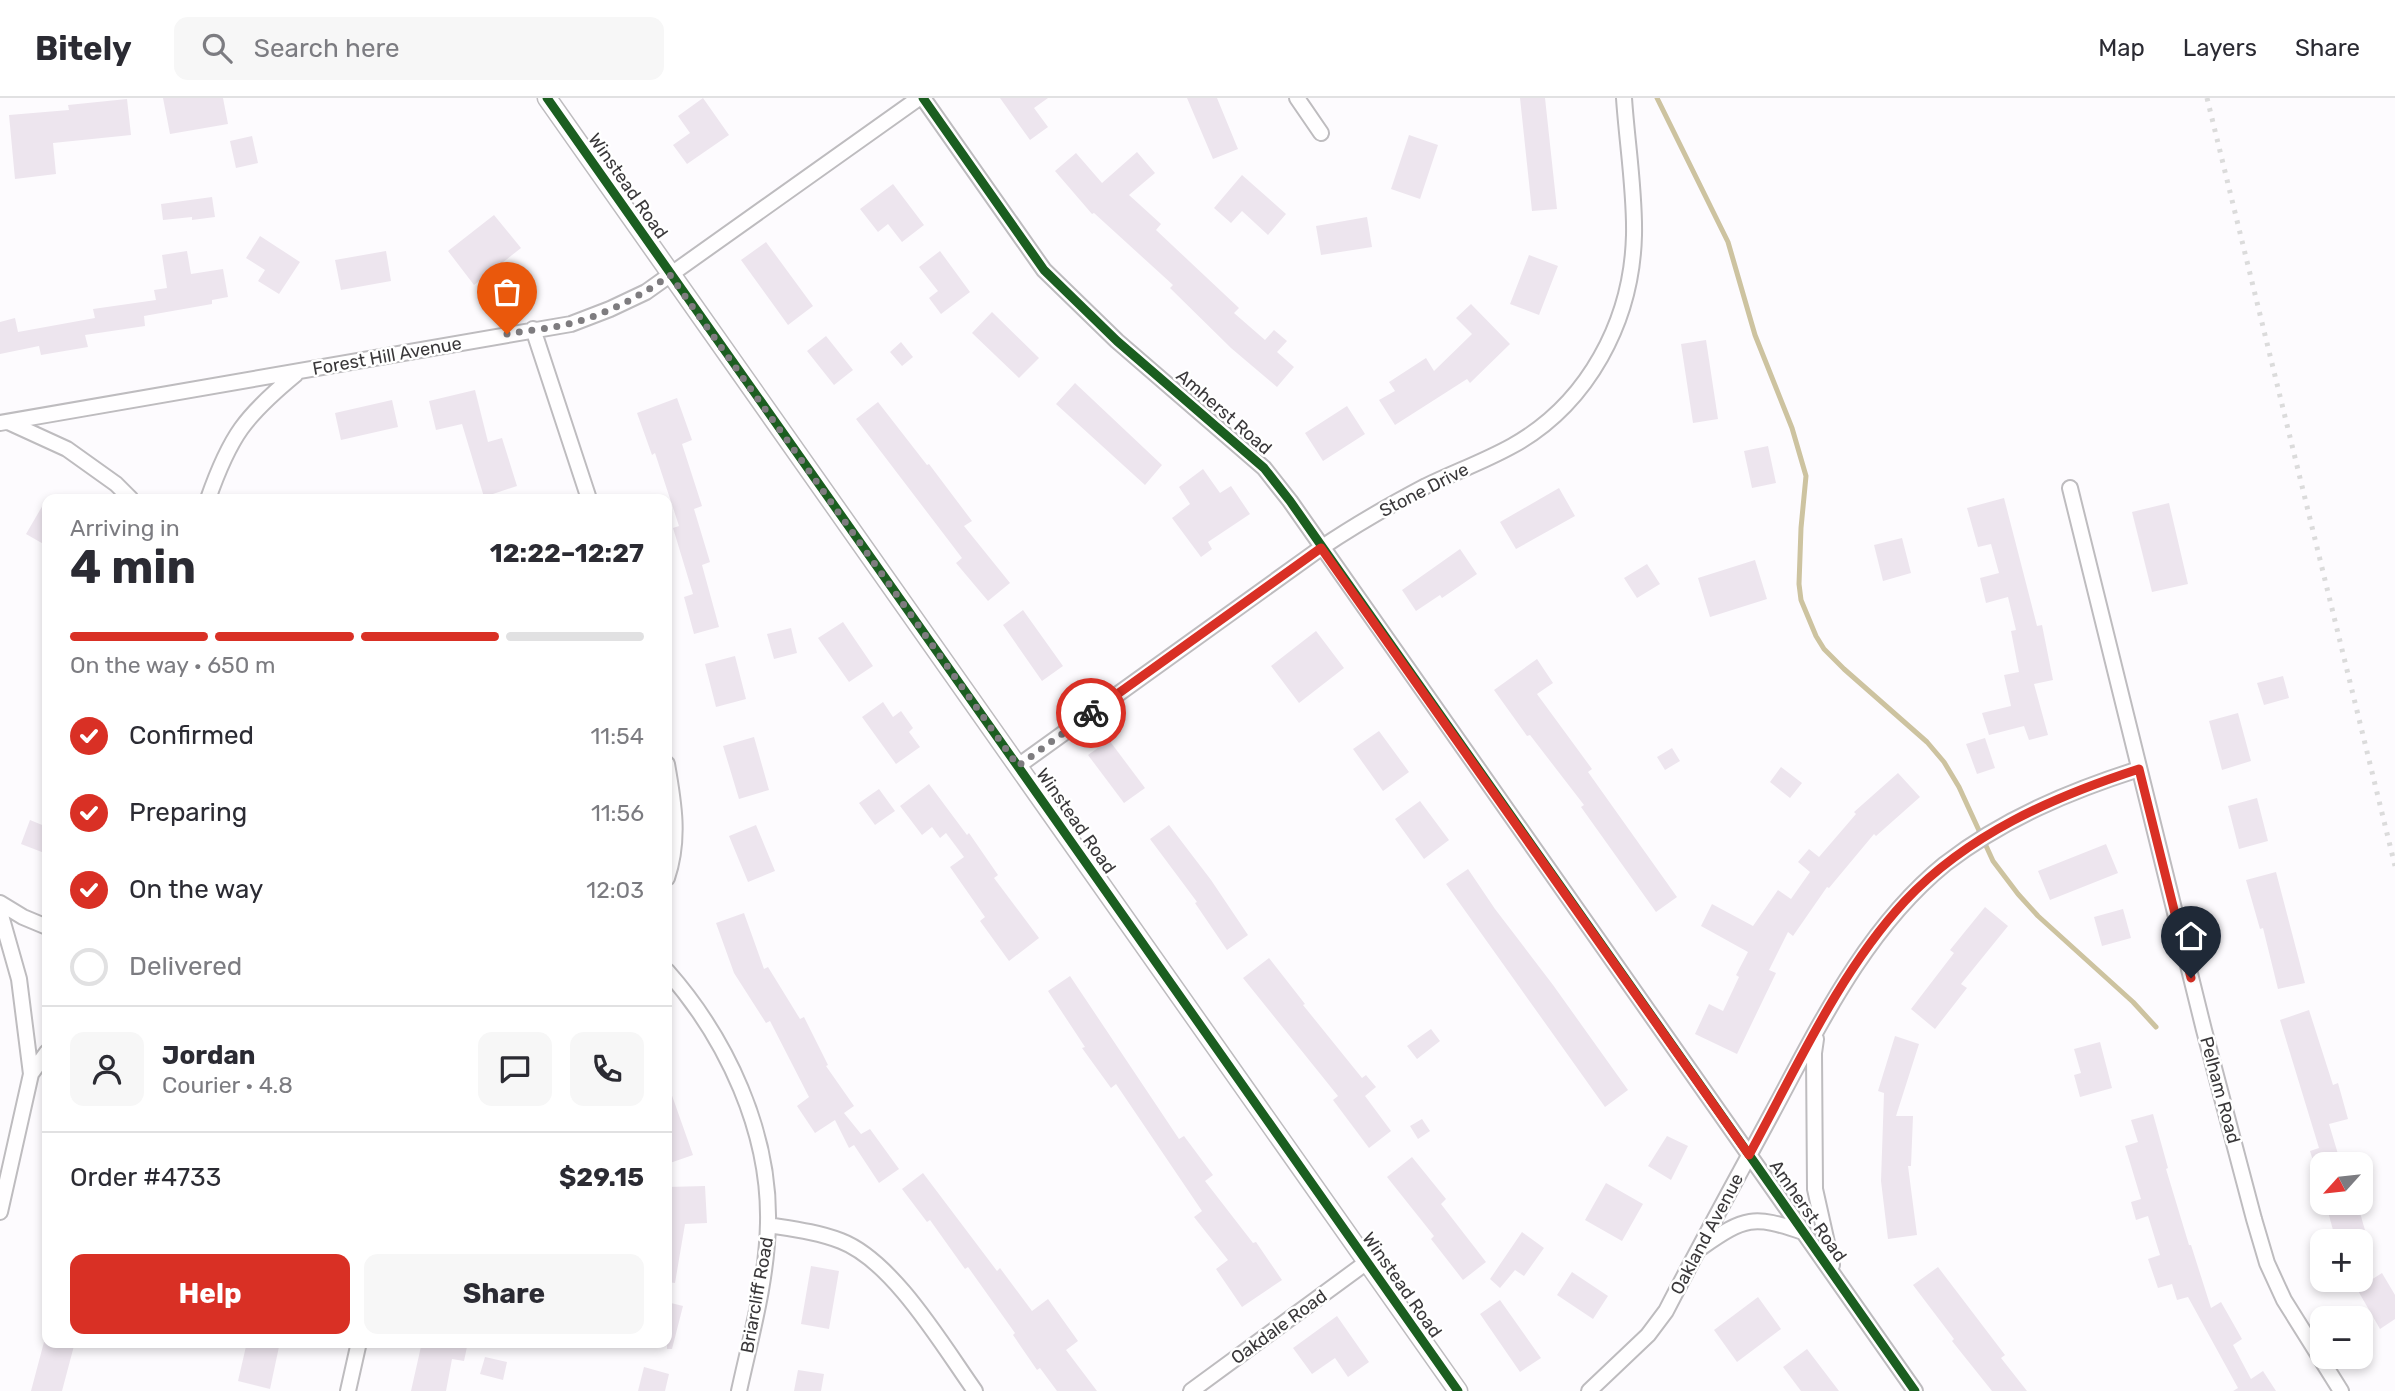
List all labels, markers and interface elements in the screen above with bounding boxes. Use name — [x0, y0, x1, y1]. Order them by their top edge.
search box — [174, 17, 664, 80]
text: Bitely — [35, 29, 132, 68]
icon: search — [198, 29, 236, 67]
text: Search here — [254, 33, 400, 64]
text: Map — [2098, 34, 2145, 62]
text: Layers — [2183, 34, 2257, 62]
text: Share — [2295, 34, 2360, 62]
street label: Winstead Road — [584, 129, 672, 243]
pin — [477, 262, 537, 334]
icon: bag — [488, 273, 526, 311]
street label: Forest Hill Avenue — [311, 332, 463, 380]
street label: Amherst Road — [1172, 365, 1276, 459]
street label: Stone Drive — [1376, 458, 1472, 522]
text: Arriving in — [70, 514, 180, 542]
text: 12:22–12:27 — [490, 538, 644, 569]
text: 4 min — [70, 540, 196, 595]
text: On the way · 650 m — [70, 651, 275, 679]
courier — [1056, 678, 1126, 748]
icon: bike — [1072, 694, 1110, 732]
icon: check — [70, 717, 108, 755]
text: Confirmed — [129, 720, 254, 751]
text: 11:54 — [590, 722, 644, 750]
street label: Winstead Road — [1032, 764, 1120, 878]
icon: check — [70, 794, 108, 832]
text: Preparing — [129, 797, 247, 828]
text: 11:56 — [591, 799, 644, 827]
icon: check — [70, 871, 108, 909]
text: On the way — [129, 874, 263, 905]
text: 12:03 — [586, 876, 644, 904]
pin — [2161, 906, 2221, 978]
icon: home — [2172, 917, 2210, 955]
text: Delivered — [129, 951, 242, 982]
button: person — [70, 1032, 144, 1106]
button: chat — [478, 1032, 552, 1106]
button: phone — [570, 1032, 644, 1106]
street label: Pelham Road — [2195, 1034, 2245, 1146]
text: Jordan — [162, 1040, 255, 1071]
text: Courier · 4.8 — [162, 1071, 293, 1099]
north arrow — [2310, 1152, 2373, 1214]
map controls — [2310, 1152, 2373, 1369]
street label: Amherst Road — [1765, 1156, 1851, 1266]
text: Order #4733 — [70, 1162, 221, 1193]
text: $29.15 — [559, 1162, 644, 1193]
street label: Oakland Avenue — [1666, 1170, 1748, 1298]
street label: Winstead Road — [1358, 1228, 1446, 1342]
button: + — [2310, 1229, 2373, 1292]
street label: Briarcliff Road — [736, 1235, 778, 1355]
button: Help — [70, 1254, 350, 1334]
button: Share — [364, 1254, 644, 1334]
street label: Oakdale Road — [1227, 1285, 1331, 1369]
button: − — [2310, 1306, 2373, 1369]

